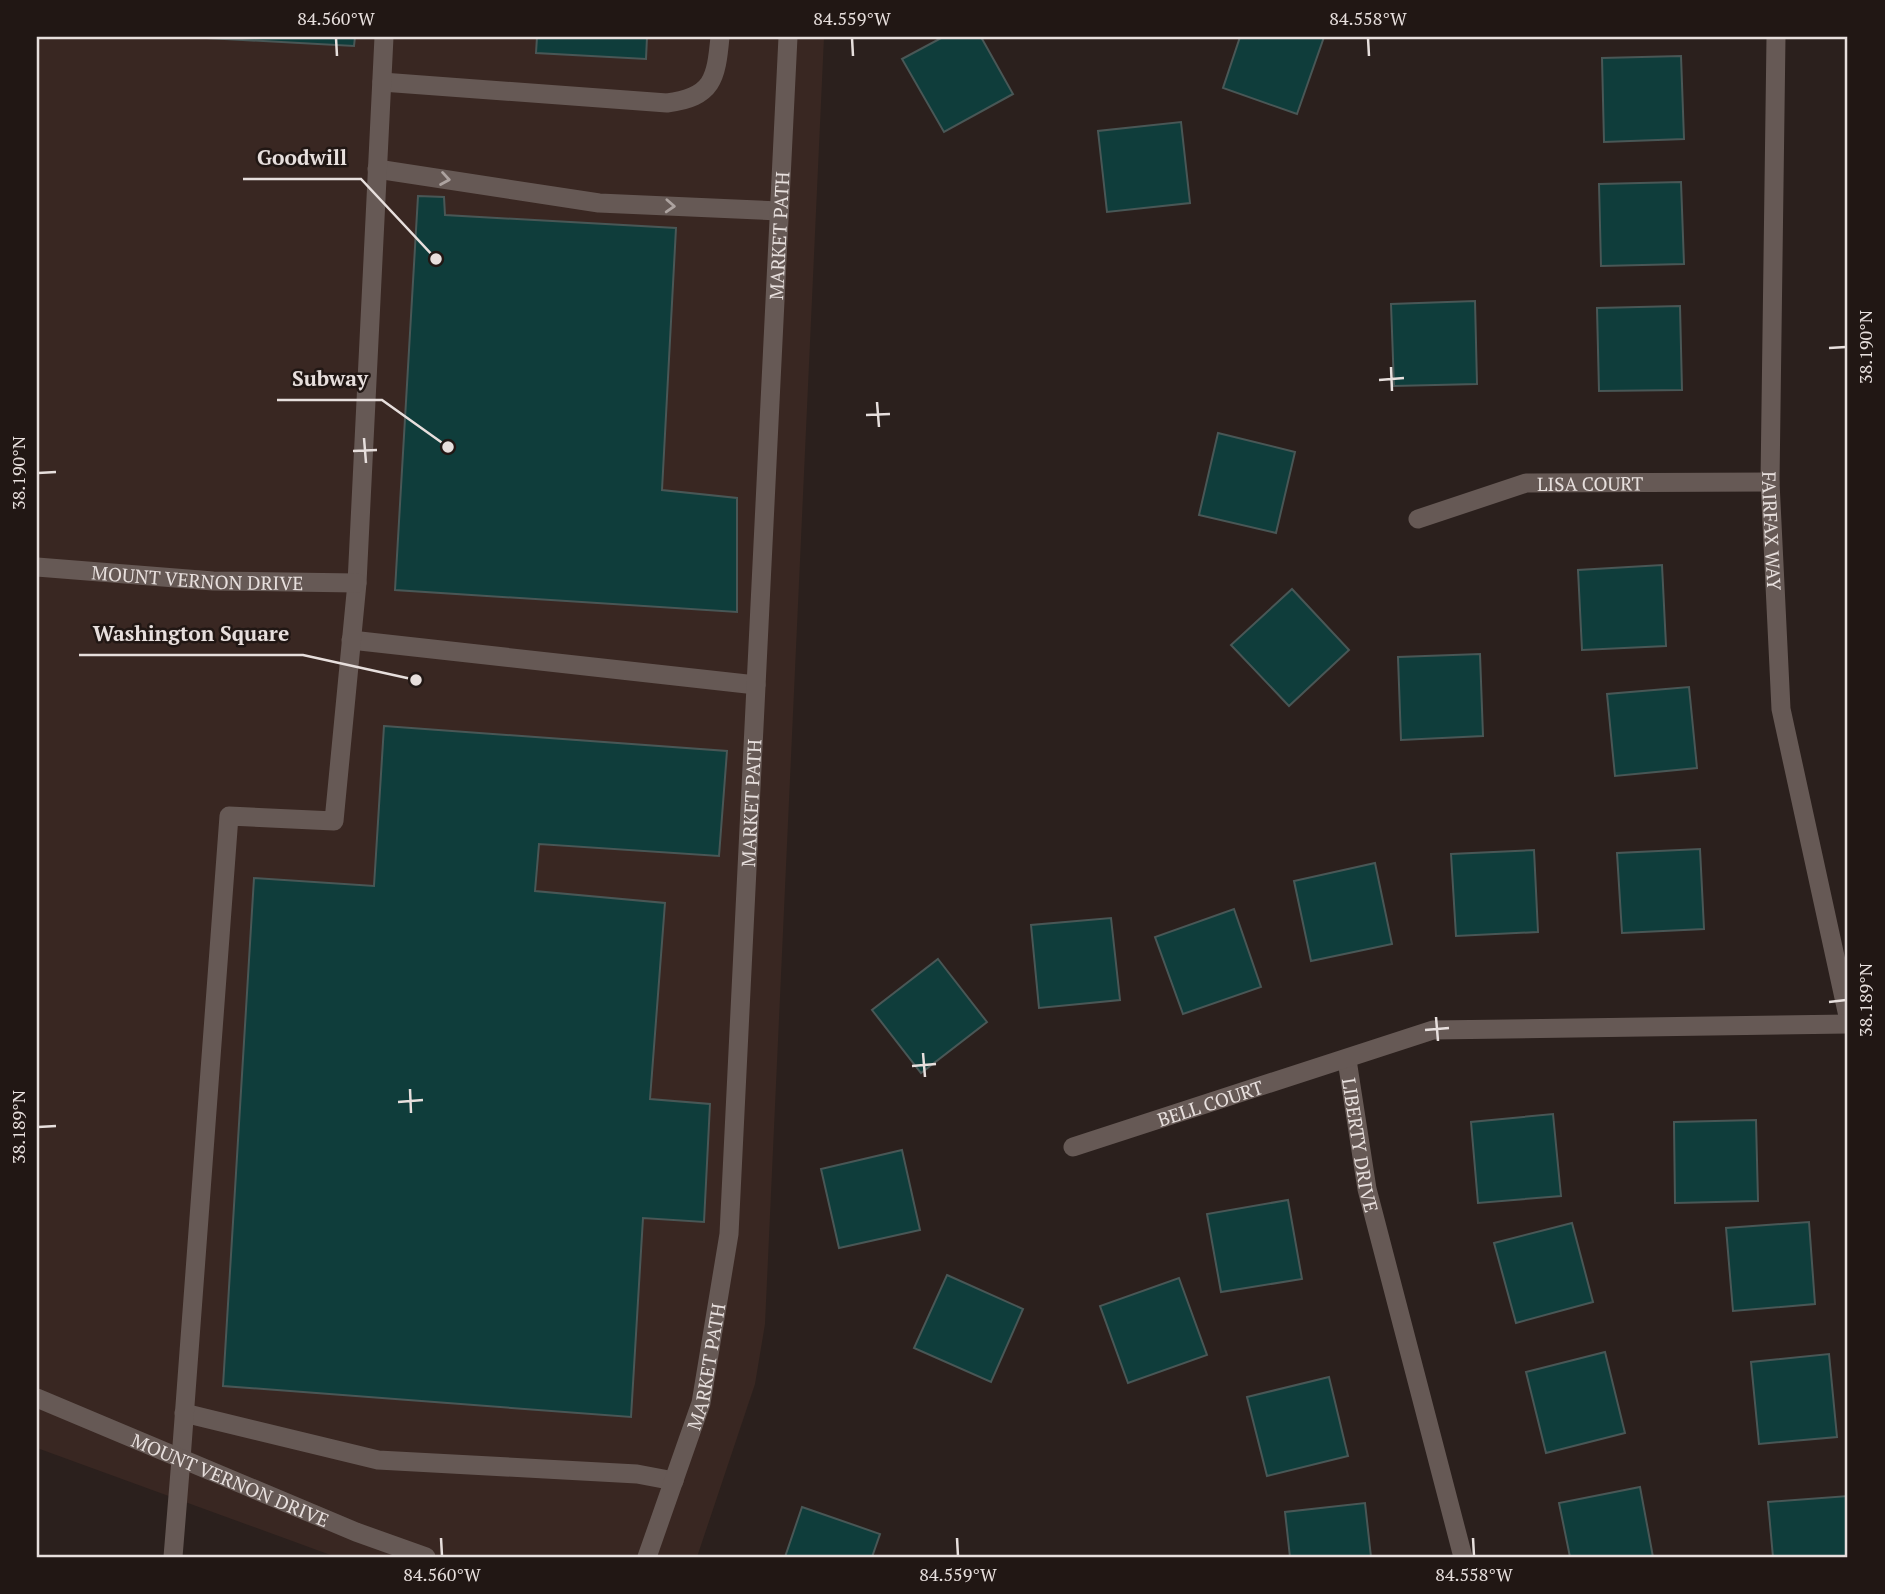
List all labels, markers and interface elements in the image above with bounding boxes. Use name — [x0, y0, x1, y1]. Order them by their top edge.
text: 84.560°W — [297, 6, 375, 30]
text: 84.559°W — [813, 6, 891, 30]
text: 84.558°W — [1329, 6, 1407, 30]
callout: Goodwill — [243, 137, 361, 179]
text: Goodwill — [257, 143, 347, 171]
one-way arrow — [439, 171, 451, 186]
street label: MARKET PATH — [763, 171, 794, 300]
one-way arrow — [665, 199, 676, 214]
text: 38.190°N — [1853, 310, 1877, 384]
callout: Subway — [277, 358, 382, 400]
text: Subway — [292, 364, 369, 392]
text: 38.190°N — [6, 436, 30, 510]
street label: LISA COURT — [1537, 470, 1644, 495]
street label: FAIRFAX WAY — [1757, 471, 1788, 592]
street label: MOUNT VERNON DRIVE — [91, 559, 304, 595]
callout: Washington Square — [79, 613, 303, 655]
text: Washington Square — [93, 619, 289, 647]
street label: MARKET PATH — [735, 738, 766, 868]
text: 38.189°N — [1853, 963, 1877, 1037]
street label: BELL COURT — [1154, 1074, 1266, 1131]
street label: LIBERTY DRIVE — [1337, 1076, 1385, 1215]
text: 38.189°N — [6, 1090, 30, 1164]
street label: MARKET PATH — [680, 1301, 730, 1433]
street label: MOUNT VERNON DRIVE — [128, 1427, 333, 1532]
text: 84.560°W — [403, 1562, 481, 1586]
text: 84.559°W — [919, 1562, 997, 1586]
text: 84.558°W — [1435, 1562, 1513, 1586]

